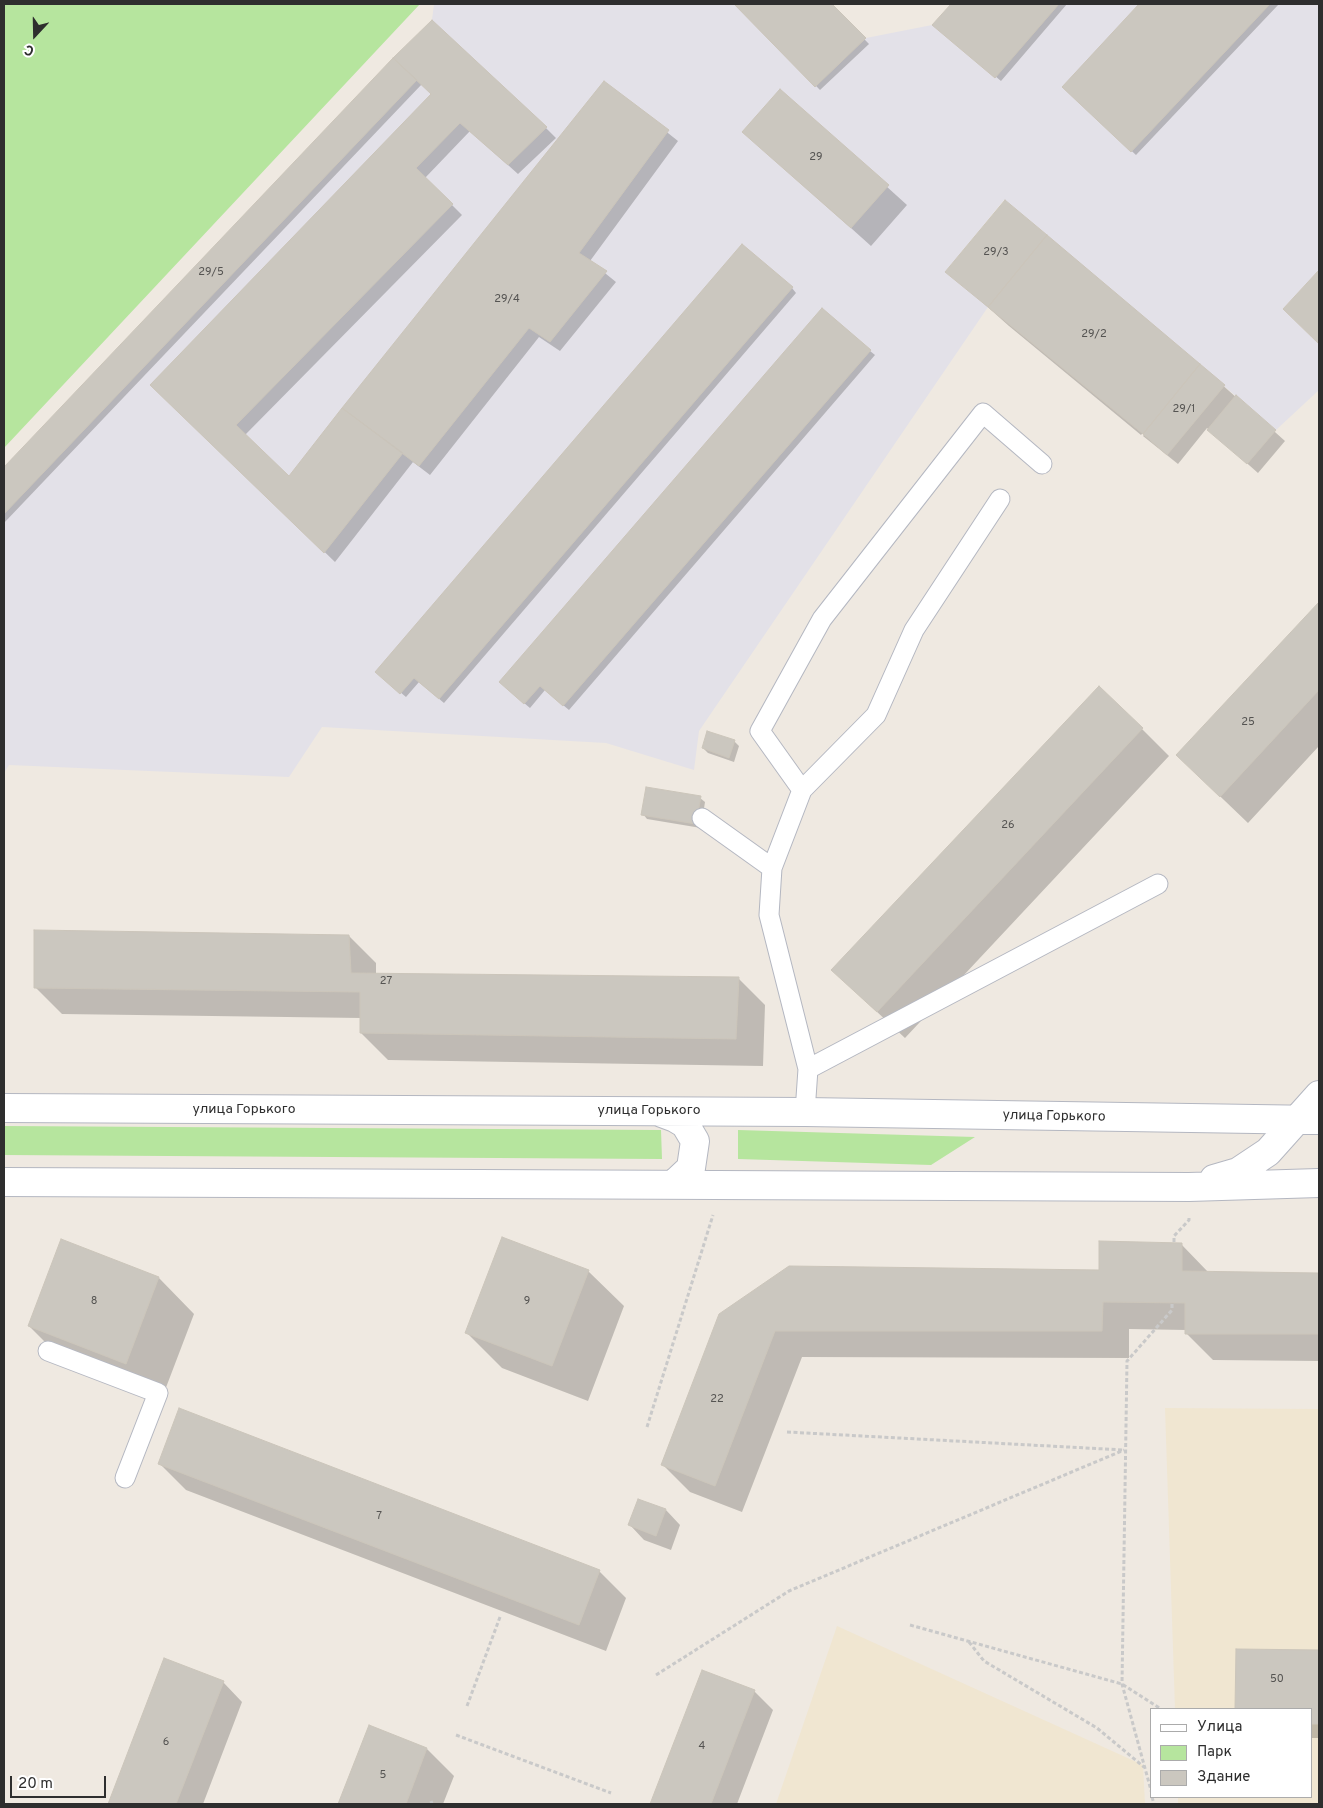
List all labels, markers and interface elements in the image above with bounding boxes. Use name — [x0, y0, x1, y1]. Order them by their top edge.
north arrow — [10, 10, 60, 60]
text: С — [22, 40, 37, 59]
house number: 29 — [809, 151, 823, 165]
house number: 29/3 — [983, 246, 1009, 260]
house number: 29/5 — [198, 266, 224, 280]
house number: 29/4 — [494, 293, 520, 307]
house number: 29/2 — [1081, 328, 1107, 342]
house number: 29/1 — [1173, 403, 1195, 417]
house number: 25 — [1241, 716, 1255, 730]
house number: 26 — [1001, 819, 1015, 833]
house number: 27 — [380, 975, 392, 989]
street label: улица Горького — [192, 1102, 296, 1118]
street label: улица Горького — [597, 1103, 701, 1119]
street label: улица Горького — [1002, 1108, 1106, 1126]
house number: 8 — [91, 1295, 97, 1309]
house number: 9 — [524, 1295, 530, 1309]
house number: 22 — [710, 1393, 724, 1407]
house number: 7 — [376, 1510, 382, 1524]
house number: 50 — [1270, 1673, 1284, 1687]
legend — [1150, 1708, 1313, 1798]
text: Улица — [1197, 1718, 1242, 1737]
house number: 6 — [163, 1736, 169, 1750]
house number: 4 — [699, 1740, 705, 1754]
text: Парк — [1197, 1743, 1232, 1762]
scale bar — [12, 1766, 109, 1798]
text: Здание — [1197, 1768, 1250, 1787]
house number: 5 — [380, 1769, 386, 1783]
text: 20 m — [18, 1775, 53, 1794]

